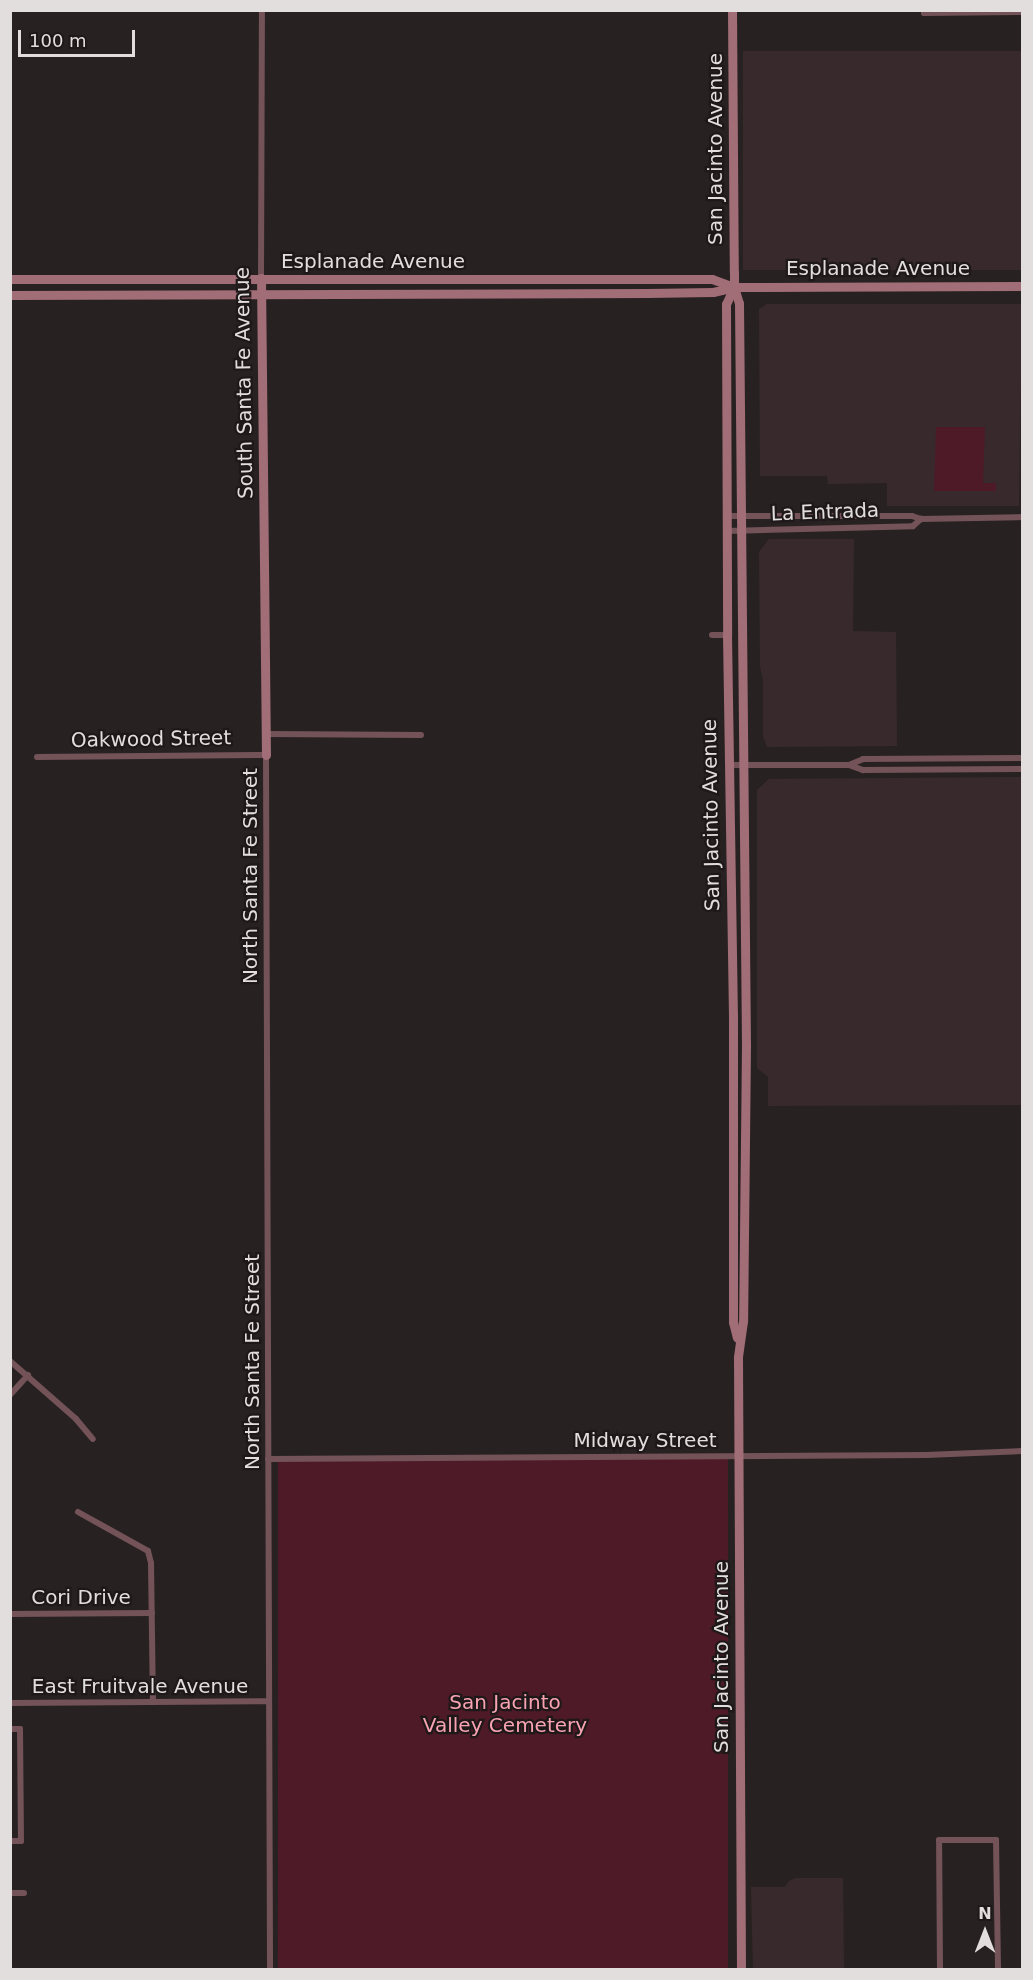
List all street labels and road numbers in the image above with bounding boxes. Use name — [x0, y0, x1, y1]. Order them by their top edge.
street label: San Jacinto Avenue — [703, 53, 727, 245]
street label: Esplanade Avenue — [281, 249, 465, 273]
street label: Esplanade Avenue — [786, 256, 970, 280]
street label: South Santa Fe Avenue — [230, 267, 258, 499]
street label: La Entrada — [770, 498, 880, 526]
street label: San Jacinto Avenue — [697, 719, 725, 911]
street label: Oakwood Street — [71, 726, 231, 752]
street label: North Santa Fe Street — [238, 768, 262, 984]
street label: North Santa Fe Street — [240, 1254, 264, 1470]
street label: Midway Street — [573, 1428, 717, 1452]
street label: San Jacinto Avenue — [709, 1561, 733, 1753]
street label: Cori Drive — [31, 1585, 131, 1609]
street label: East Fruitvale Avenue — [32, 1674, 248, 1698]

